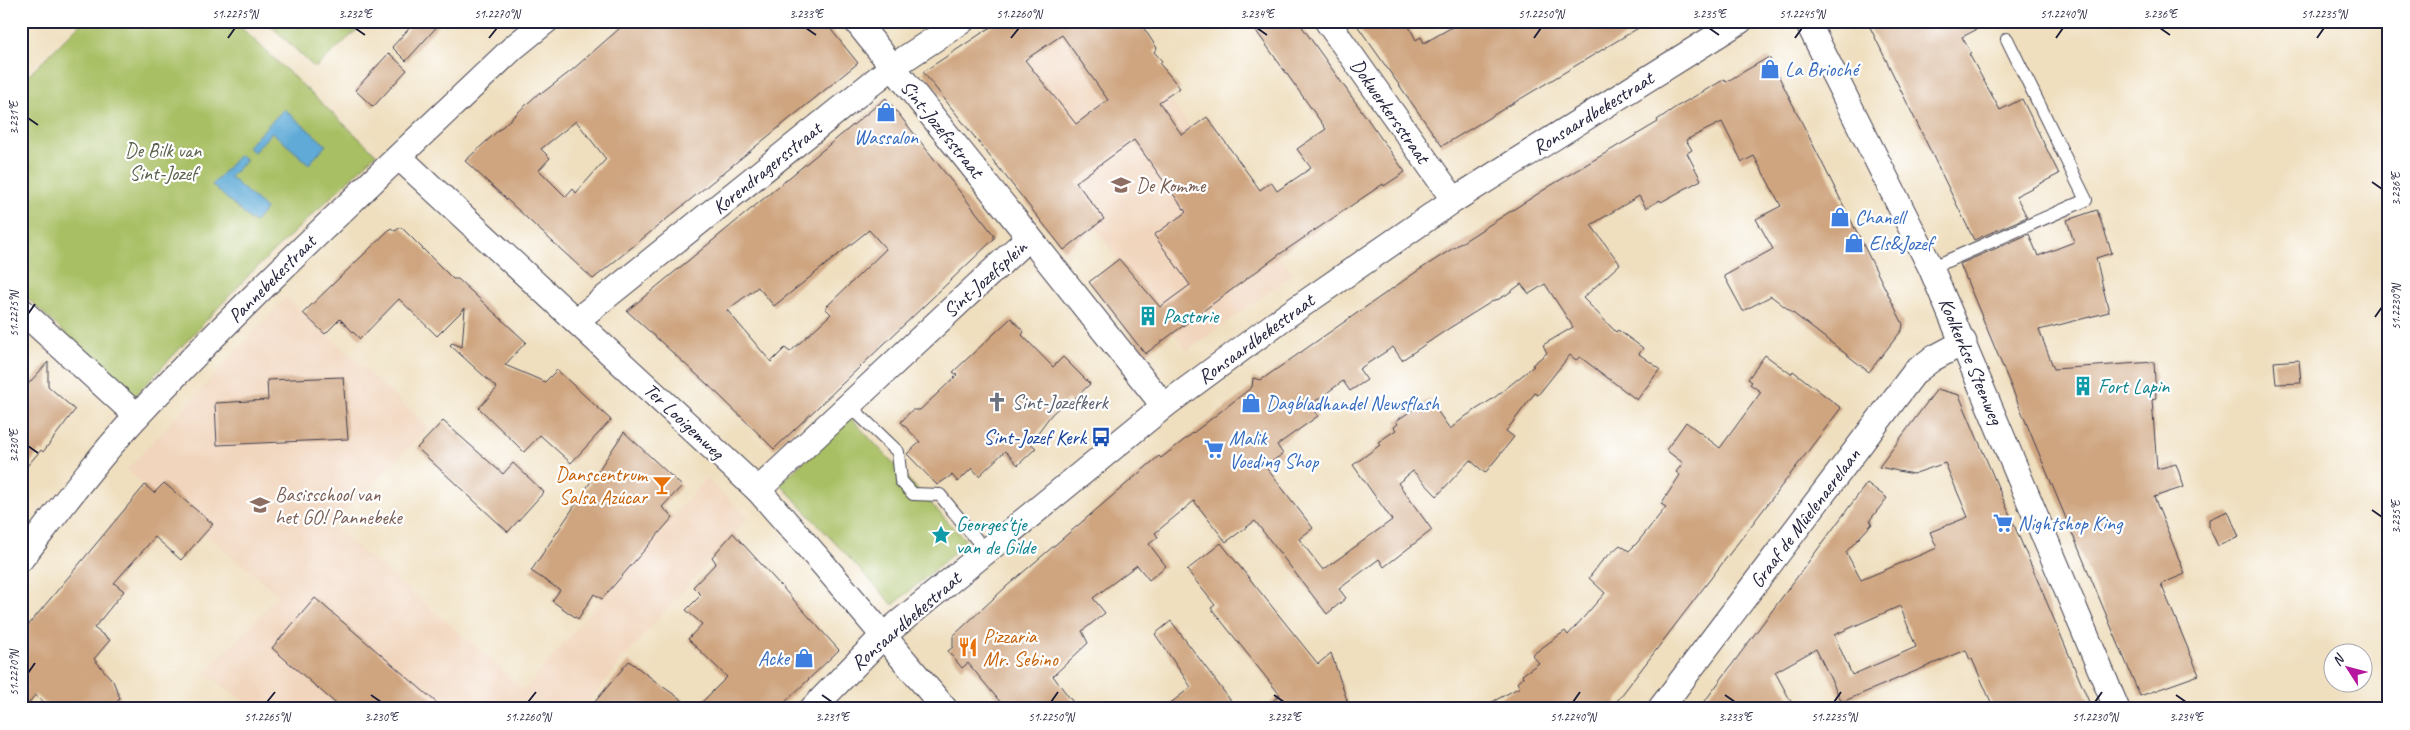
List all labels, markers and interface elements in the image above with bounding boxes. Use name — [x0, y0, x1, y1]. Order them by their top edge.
text: 51.2275°N — [212, 6, 259, 22]
text: 3.232°E — [338, 6, 374, 22]
text: 51.2270°N — [474, 6, 521, 22]
text: 3.233°E — [789, 6, 825, 22]
text: 51.2260°N — [996, 6, 1043, 22]
text: 3.234°E — [1240, 6, 1276, 22]
text: 51.2250°N — [1518, 6, 1565, 22]
text: 3.235°E — [1692, 6, 1728, 22]
text: 51.2245°N — [1779, 6, 1826, 22]
text: 51.2240°N — [2040, 6, 2087, 22]
text: 3.236°E — [2143, 6, 2179, 22]
text: 51.2235°N — [2301, 6, 2348, 22]
street label: Dokwerkersstraat — [1345, 54, 1437, 170]
place label: La Brioché — [1785, 57, 1861, 82]
shop icon: La Brioché — [1759, 58, 1781, 80]
street label: Ronsaardbekestraat — [1528, 65, 1660, 160]
street label: Sint-Jozefsstraat — [895, 75, 991, 185]
text: 3.231°E — [6, 99, 22, 135]
shop icon: Wassalon — [875, 101, 897, 123]
street label: Korendragersstraat — [707, 115, 828, 220]
place label: Wassalon — [854, 125, 919, 150]
park label: De Bilk van Sint-Jozef — [125, 138, 202, 186]
text: 3.236°E — [2388, 170, 2404, 206]
place label: De Komme — [1136, 173, 1207, 198]
school or university icon: De Komme — [1110, 174, 1132, 196]
place label: Chanell — [1855, 205, 1908, 230]
shop icon: Chanell — [1829, 206, 1851, 228]
street label: Pannebekestraat — [223, 228, 323, 328]
place label: Els&Jozef — [1869, 231, 1937, 256]
shop icon: Els&Jozef — [1843, 232, 1865, 254]
street label: Sint-Jozefsplein — [938, 234, 1033, 323]
text: 51.2230°N — [2388, 283, 2404, 330]
street label: Ronsaardbekestraat — [1193, 287, 1321, 390]
text: 51.2275°N — [6, 290, 22, 337]
street label: Koolkerkse Steenweg — [1933, 294, 2010, 430]
place label: Pastorie — [1163, 304, 1220, 329]
building icon: Pastorie — [1137, 305, 1159, 327]
place label: Fort Lapin — [2098, 374, 2170, 399]
building icon: Fort Lapin — [2072, 375, 2094, 397]
street label: Ter Looigemweg — [639, 377, 731, 466]
place label: Sint-Jozefkerk — [1012, 390, 1110, 415]
church icon: Sint-Jozefkerk — [986, 391, 1008, 413]
place label: Dagbladhandel Newsflash — [1266, 391, 1440, 416]
shop icon: Dagbladhandel Newsflash — [1240, 392, 1262, 414]
place label: Sint-Jozef Kerk — [983, 425, 1088, 450]
bus stop icon: Sint-Jozef Kerk — [1090, 426, 1112, 448]
place label: Malik Voeding Shop — [1229, 426, 1320, 474]
text: 3.230°E — [6, 427, 22, 463]
supermarket icon: Malik Voeding Shop — [1203, 438, 1225, 460]
street label: Graaf de Mûelenaerelaan — [1744, 442, 1866, 593]
place label: Danscentrum Salsa Azúcar — [556, 462, 649, 510]
bar icon: Danscentrum Salsa Azúcar — [651, 474, 673, 496]
place label: Basisschool van het GO! Pannebeke — [275, 482, 403, 530]
school or university icon: Basisschool van het GO! Pannebeke — [249, 494, 271, 516]
text: 3.235°E — [2388, 498, 2404, 534]
place label: Nightshop King — [2018, 511, 2124, 536]
place label: Georges'tje van de Gilde — [956, 512, 1037, 560]
supermarket icon: Nightshop King — [1992, 512, 2014, 534]
place icon: Georges'tje van de Gilde — [930, 524, 952, 546]
street label: Ronsaardbekestraat — [846, 565, 968, 676]
place label: Pizzaria Mr. Sebino — [983, 624, 1059, 672]
restaurant icon: Pizzaria Mr. Sebino — [957, 636, 979, 658]
north arrow — [2322, 642, 2372, 692]
place label: Acke — [758, 646, 790, 671]
shop icon: Acke — [793, 647, 815, 669]
text: 51.2270°N — [6, 649, 22, 696]
text: N — [2328, 650, 2349, 669]
text: 51.2265°N — [244, 709, 291, 725]
text: 3.230°E — [364, 709, 400, 725]
text: 51.2260°N — [505, 709, 552, 725]
text: 3.231°E — [815, 709, 851, 725]
text: 51.2250°N — [1028, 709, 1075, 725]
text: 3.232°E — [1267, 709, 1303, 725]
text: 51.2240°N — [1550, 709, 1597, 725]
text: 3.233°E — [1718, 709, 1754, 725]
text: 51.2235°N — [1811, 709, 1858, 725]
text: 51.2230°N — [2072, 709, 2119, 725]
text: 3.234°E — [2169, 709, 2205, 725]

